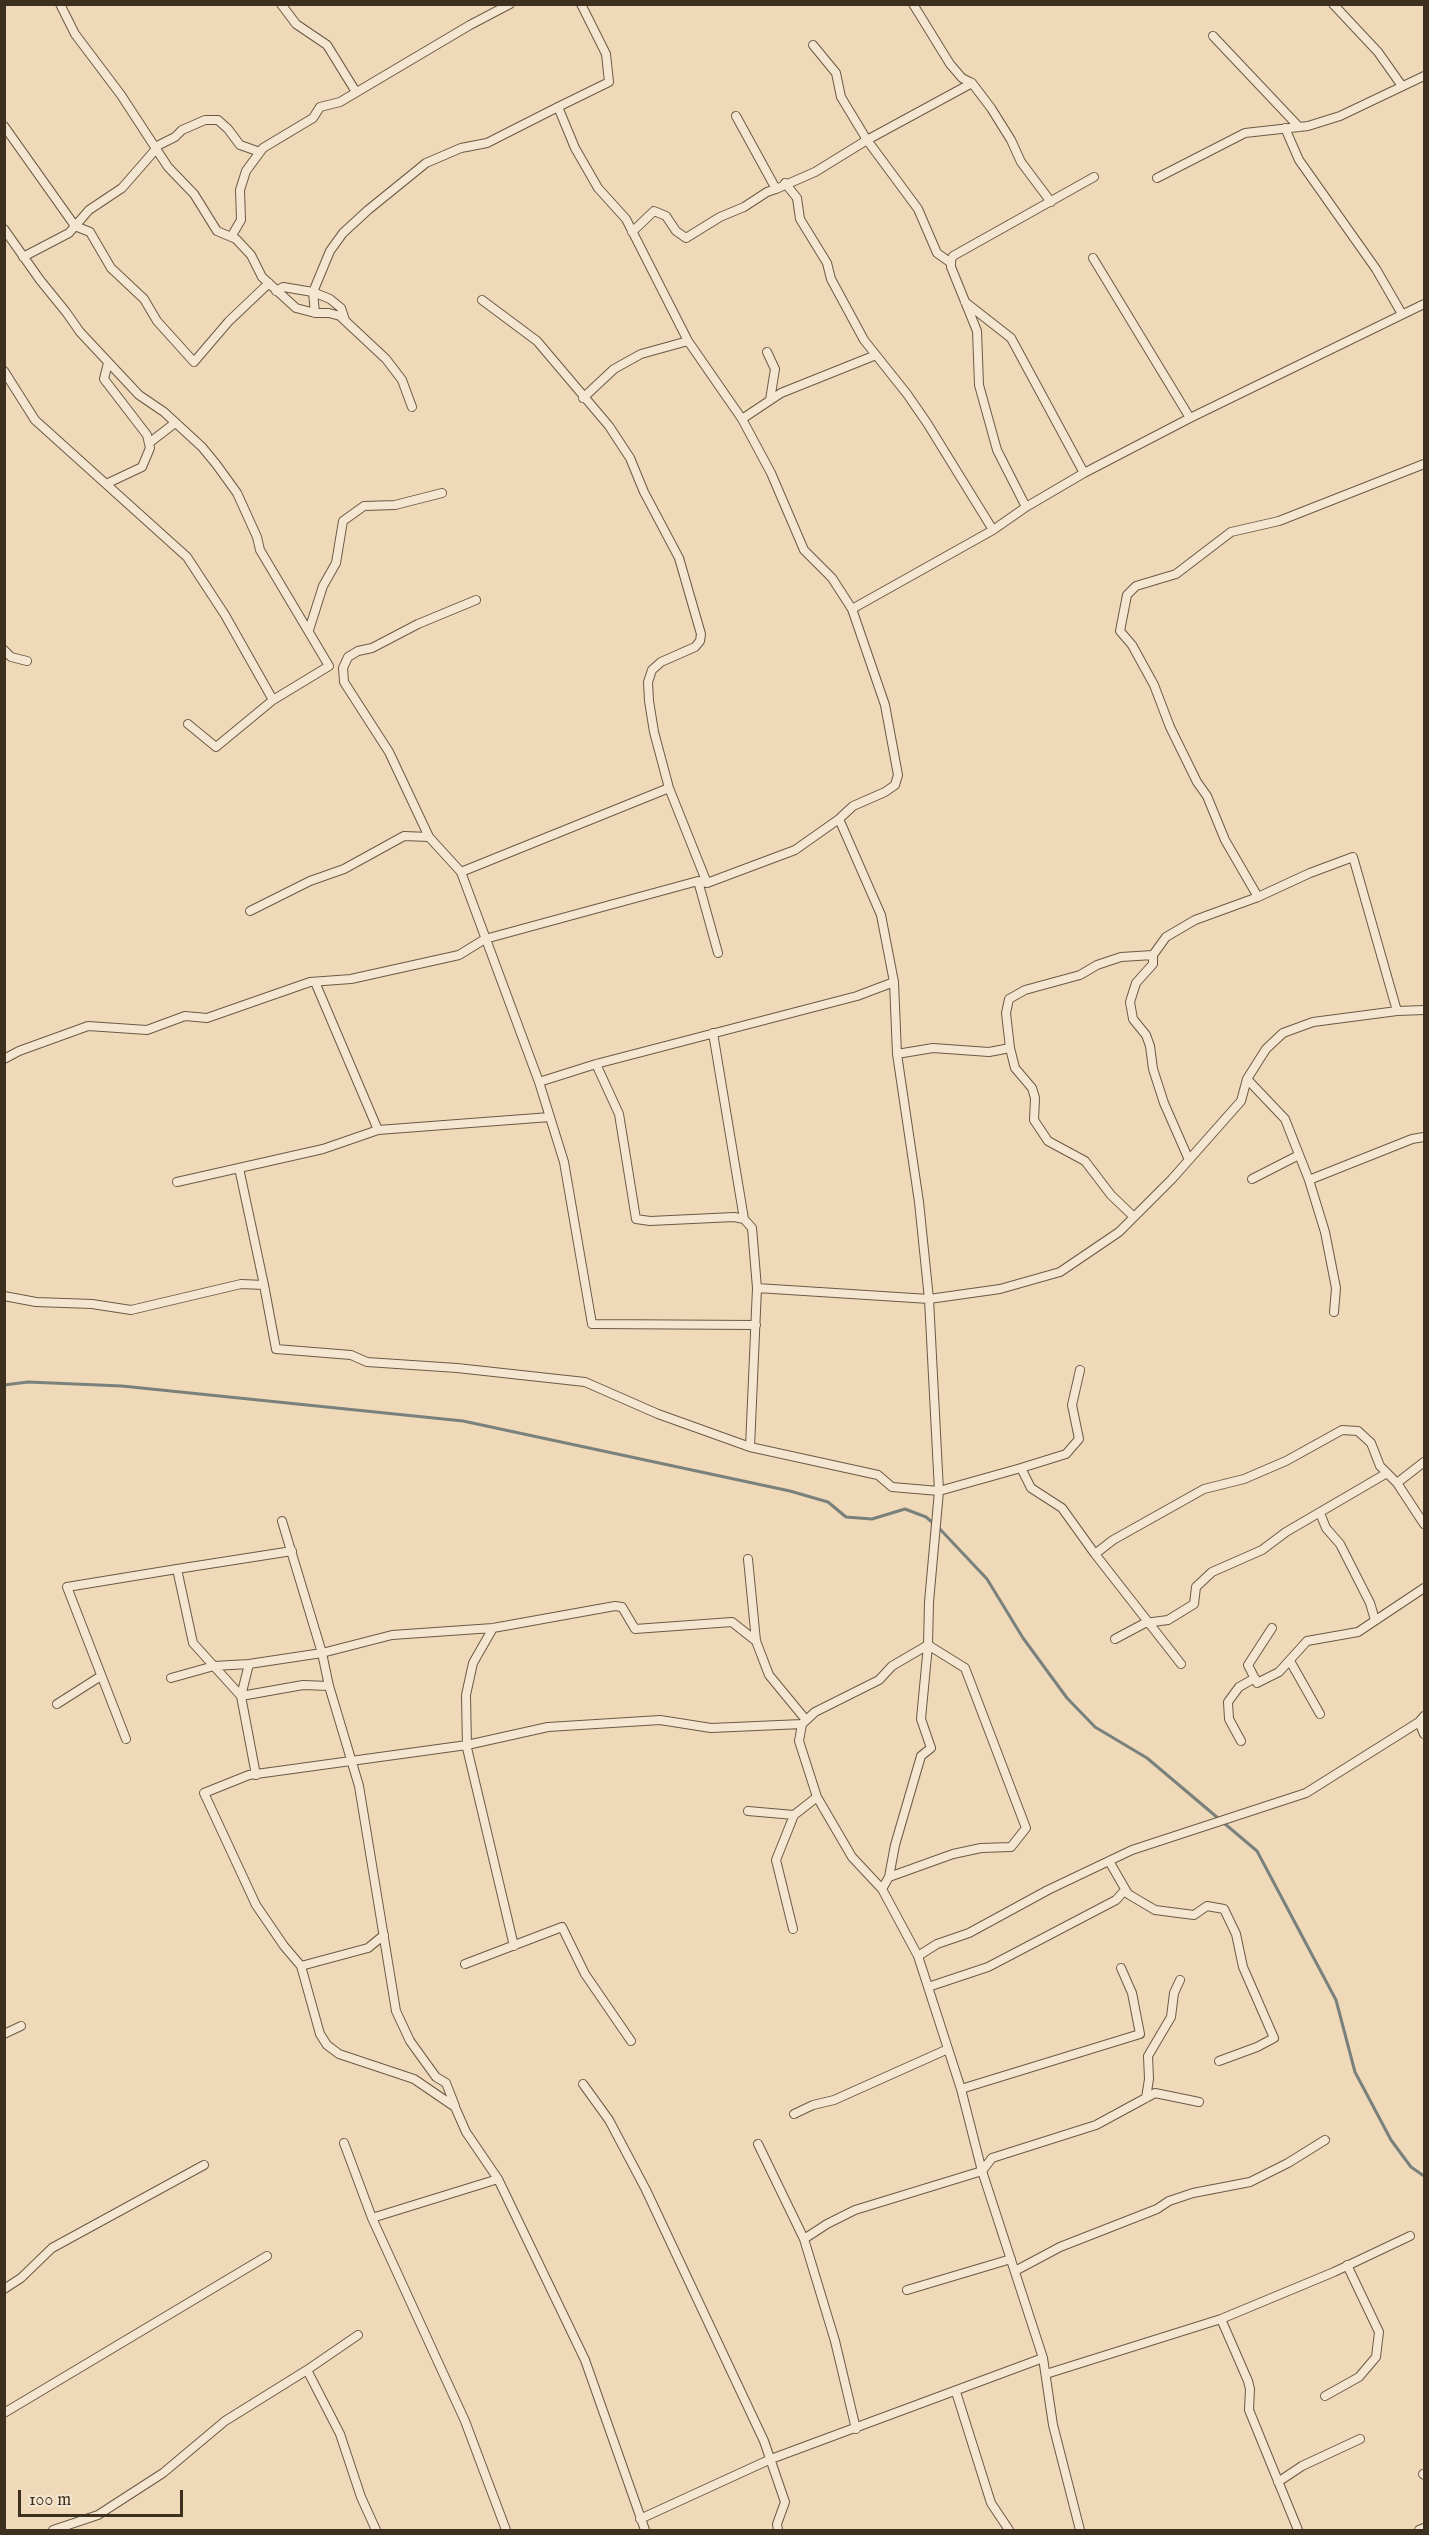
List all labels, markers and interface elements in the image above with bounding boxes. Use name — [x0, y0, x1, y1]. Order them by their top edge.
scale bar — [21, 2478, 186, 2516]
text: 100 m — [29, 2489, 71, 2512]

